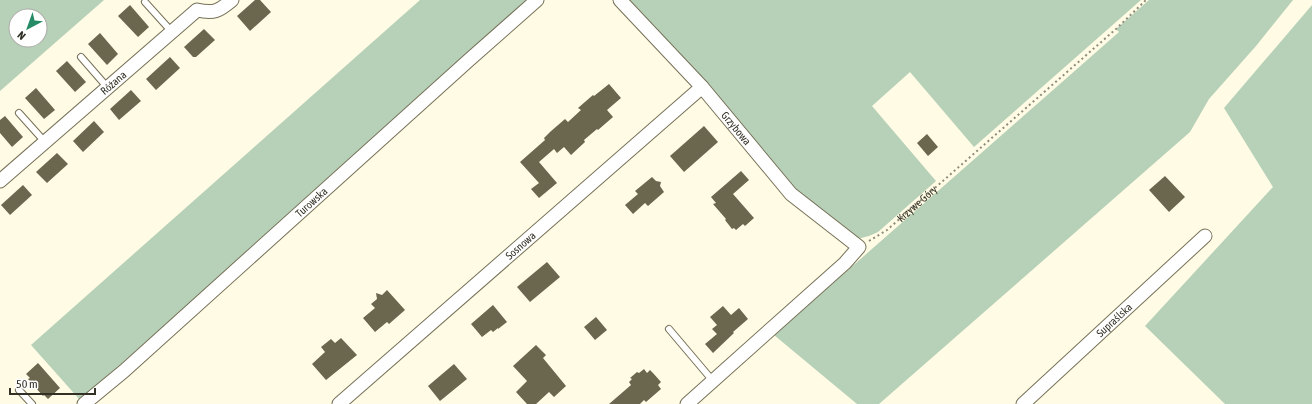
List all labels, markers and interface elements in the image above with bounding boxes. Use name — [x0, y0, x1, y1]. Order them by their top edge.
north arrow — [8, 8, 48, 48]
text: N — [15, 29, 28, 42]
street label: Różana — [98, 68, 129, 97]
street label: Grzybowa — [719, 109, 753, 147]
street label: Krzywe Góry — [895, 183, 940, 224]
street label: Turowska — [293, 185, 330, 219]
street label: Sosnowa — [503, 229, 538, 262]
street label: Supraślska — [1094, 301, 1134, 339]
scale bar — [10, 370, 95, 396]
text: 50 m — [16, 377, 38, 391]

